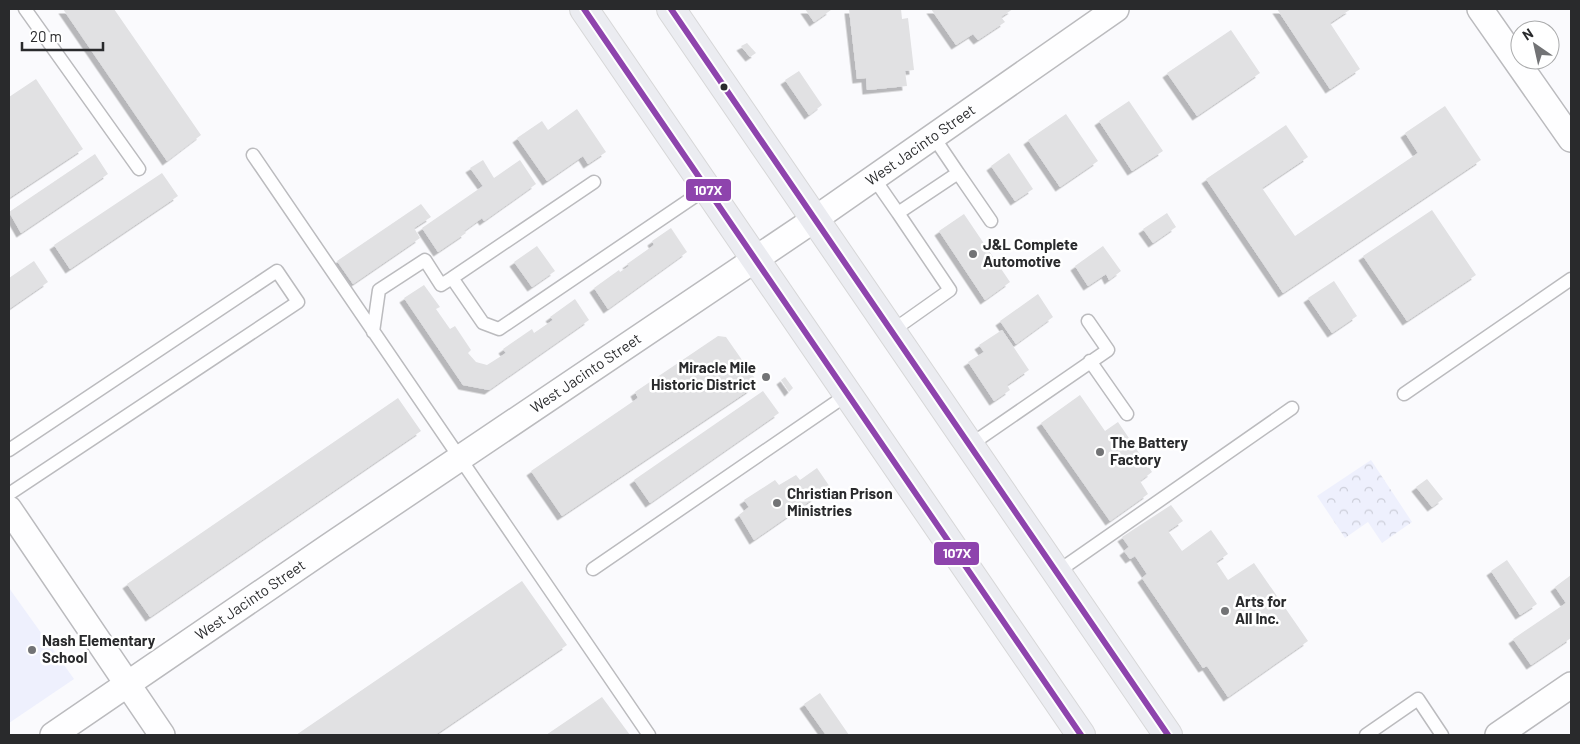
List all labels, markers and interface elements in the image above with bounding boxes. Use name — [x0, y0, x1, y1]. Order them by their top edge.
scale bar — [22, 20, 104, 52]
north arrow — [1510, 20, 1560, 70]
text: N — [1519, 24, 1536, 43]
text: 20 m — [30, 27, 62, 45]
unlabelled marker — [719, 82, 729, 92]
street label: West Jacinto Street — [862, 100, 978, 189]
line badge: 107X — [685, 178, 732, 202]
text: 107X — [694, 181, 723, 198]
place label: J&L Complete Automotive — [983, 235, 1078, 270]
marker: J&L Complete Automotive — [967, 248, 979, 260]
street label: West Jacinto Street — [527, 329, 644, 416]
place label: Miracle Mile Historic District — [651, 358, 756, 393]
marker: Miracle Mile Historic District — [760, 371, 772, 383]
place label: The Battery Factory — [1110, 433, 1189, 468]
marker: The Battery Factory — [1094, 446, 1106, 458]
place label: Christian Prison Ministries — [787, 484, 893, 519]
marker: Christian Prison Ministries — [771, 497, 783, 509]
line badge: 107X — [933, 541, 980, 566]
text: 107X — [943, 544, 972, 561]
street label: West Jacinto Street — [191, 555, 308, 643]
place label: Arts for All Inc. — [1235, 592, 1287, 627]
marker: Arts for All Inc. — [1219, 605, 1231, 617]
place label: Nash Elementary School — [42, 631, 156, 666]
marker: Nash Elementary School — [26, 644, 38, 656]

